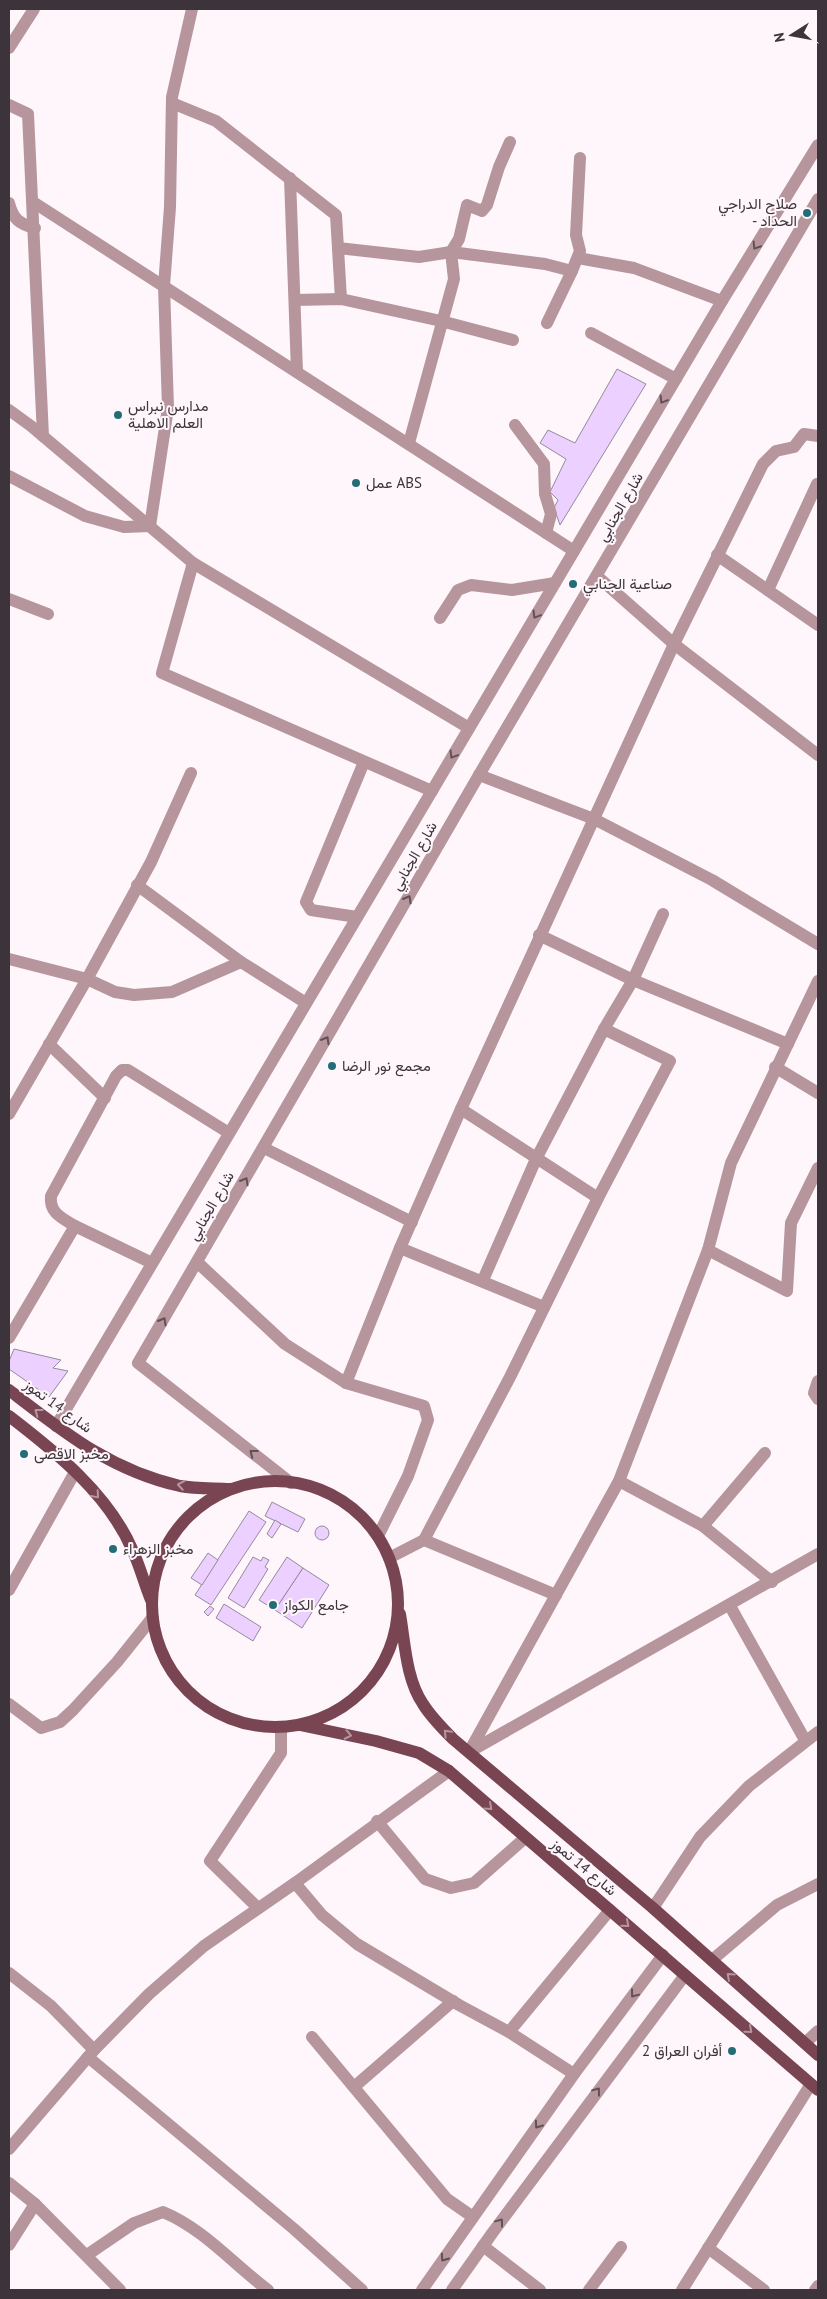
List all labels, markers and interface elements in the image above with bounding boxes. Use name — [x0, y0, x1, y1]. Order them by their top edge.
north arrow — [767, 10, 817, 60]
text: N — [770, 31, 789, 44]
place label: صلاح الدراجي - الحداد — [718, 194, 797, 230]
marker: صلاح الدراجي - الحداد — [801, 207, 813, 219]
one-way arrow — [753, 240, 762, 250]
one-way arrow — [660, 395, 670, 404]
place label: مدارس نبراس العلم الاهلية — [128, 396, 209, 433]
marker: مدارس نبراس العلم الاهلية — [112, 409, 124, 421]
street label: شارع الجنابي — [592, 469, 651, 547]
place label: عمل ABS — [366, 473, 422, 492]
marker: عمل ABS — [350, 477, 362, 489]
place label: صناعية الجنابي — [583, 574, 672, 597]
marker: صناعية الجنابي — [567, 578, 579, 590]
one-way arrow — [532, 610, 542, 619]
one-way arrow — [449, 750, 459, 759]
street label: شارع الجنابي — [386, 818, 445, 896]
one-way arrow — [401, 896, 411, 905]
one-way arrow — [320, 1037, 330, 1046]
place label: مجمع نور الرضا — [342, 1056, 431, 1077]
marker: مجمع نور الرضا — [326, 1060, 338, 1072]
street label: شارع الجنابي — [183, 1168, 242, 1246]
one-way arrow — [238, 1177, 248, 1186]
one-way arrow — [156, 1317, 166, 1326]
street label: شارع 14 تموز — [19, 1374, 96, 1438]
one-way arrow — [35, 1410, 44, 1418]
place label: مخبز الاقصى — [34, 1444, 109, 1464]
marker: مخبز الاقصى — [18, 1448, 30, 1460]
one-way arrow — [249, 1450, 258, 1459]
one-way arrow — [177, 1481, 186, 1491]
one-way arrow — [91, 1490, 100, 1499]
place label: مخبز الزهراء — [123, 1539, 193, 1558]
marker: مخبز الزهراء — [107, 1543, 119, 1555]
place label: جامع الكواز — [282, 1595, 349, 1616]
marker: جامع الكواز — [267, 1599, 279, 1611]
one-way arrow — [343, 1729, 352, 1740]
one-way arrow — [444, 1730, 453, 1739]
one-way arrow — [484, 1801, 493, 1810]
street label: شارع 14 تموز — [546, 1833, 621, 1901]
one-way arrow — [620, 1918, 629, 1926]
one-way arrow — [726, 1973, 735, 1982]
one-way arrow — [631, 1988, 640, 1998]
one-way arrow — [743, 2024, 752, 2033]
place label: أفران العراق 2 — [642, 2041, 723, 2060]
marker: أفران العراق 2 — [726, 2045, 738, 2057]
one-way arrow — [591, 2087, 600, 2097]
one-way arrow — [535, 2119, 544, 2129]
one-way arrow — [494, 2218, 503, 2228]
one-way arrow — [441, 2252, 450, 2262]

